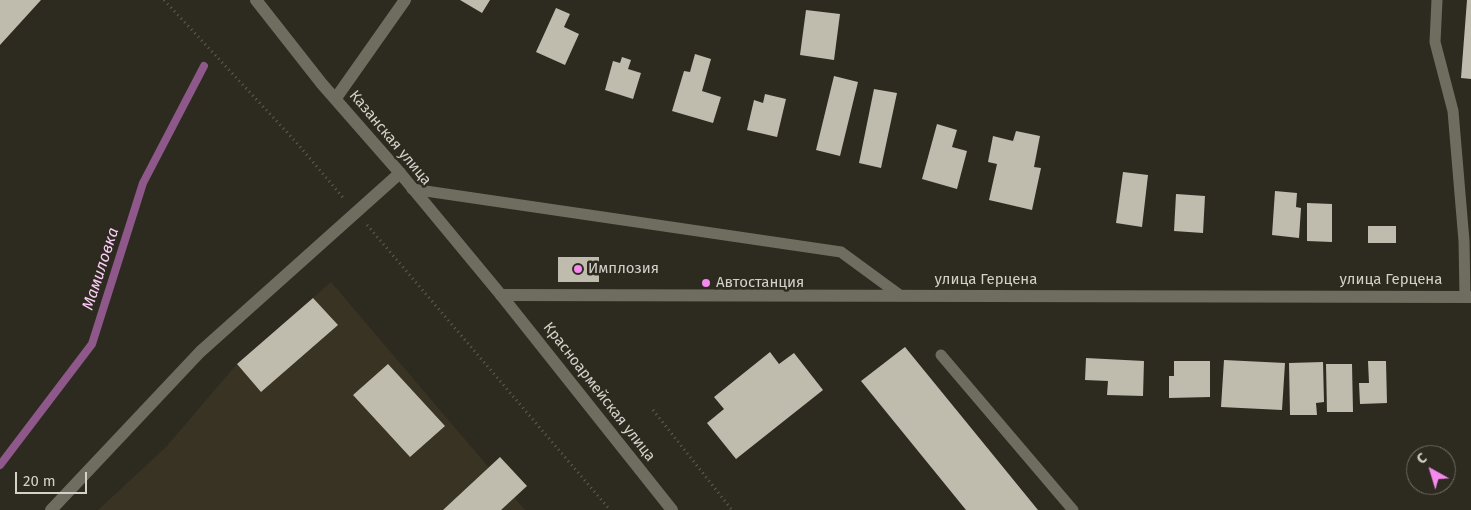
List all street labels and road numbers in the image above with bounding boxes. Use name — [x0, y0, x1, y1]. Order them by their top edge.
street label: Казанская улица — [345, 87, 435, 189]
street label: улица Герцена — [935, 271, 1037, 289]
street label: улица Герцена — [1340, 271, 1442, 289]
street label: Красноармейская улица — [539, 319, 659, 465]

